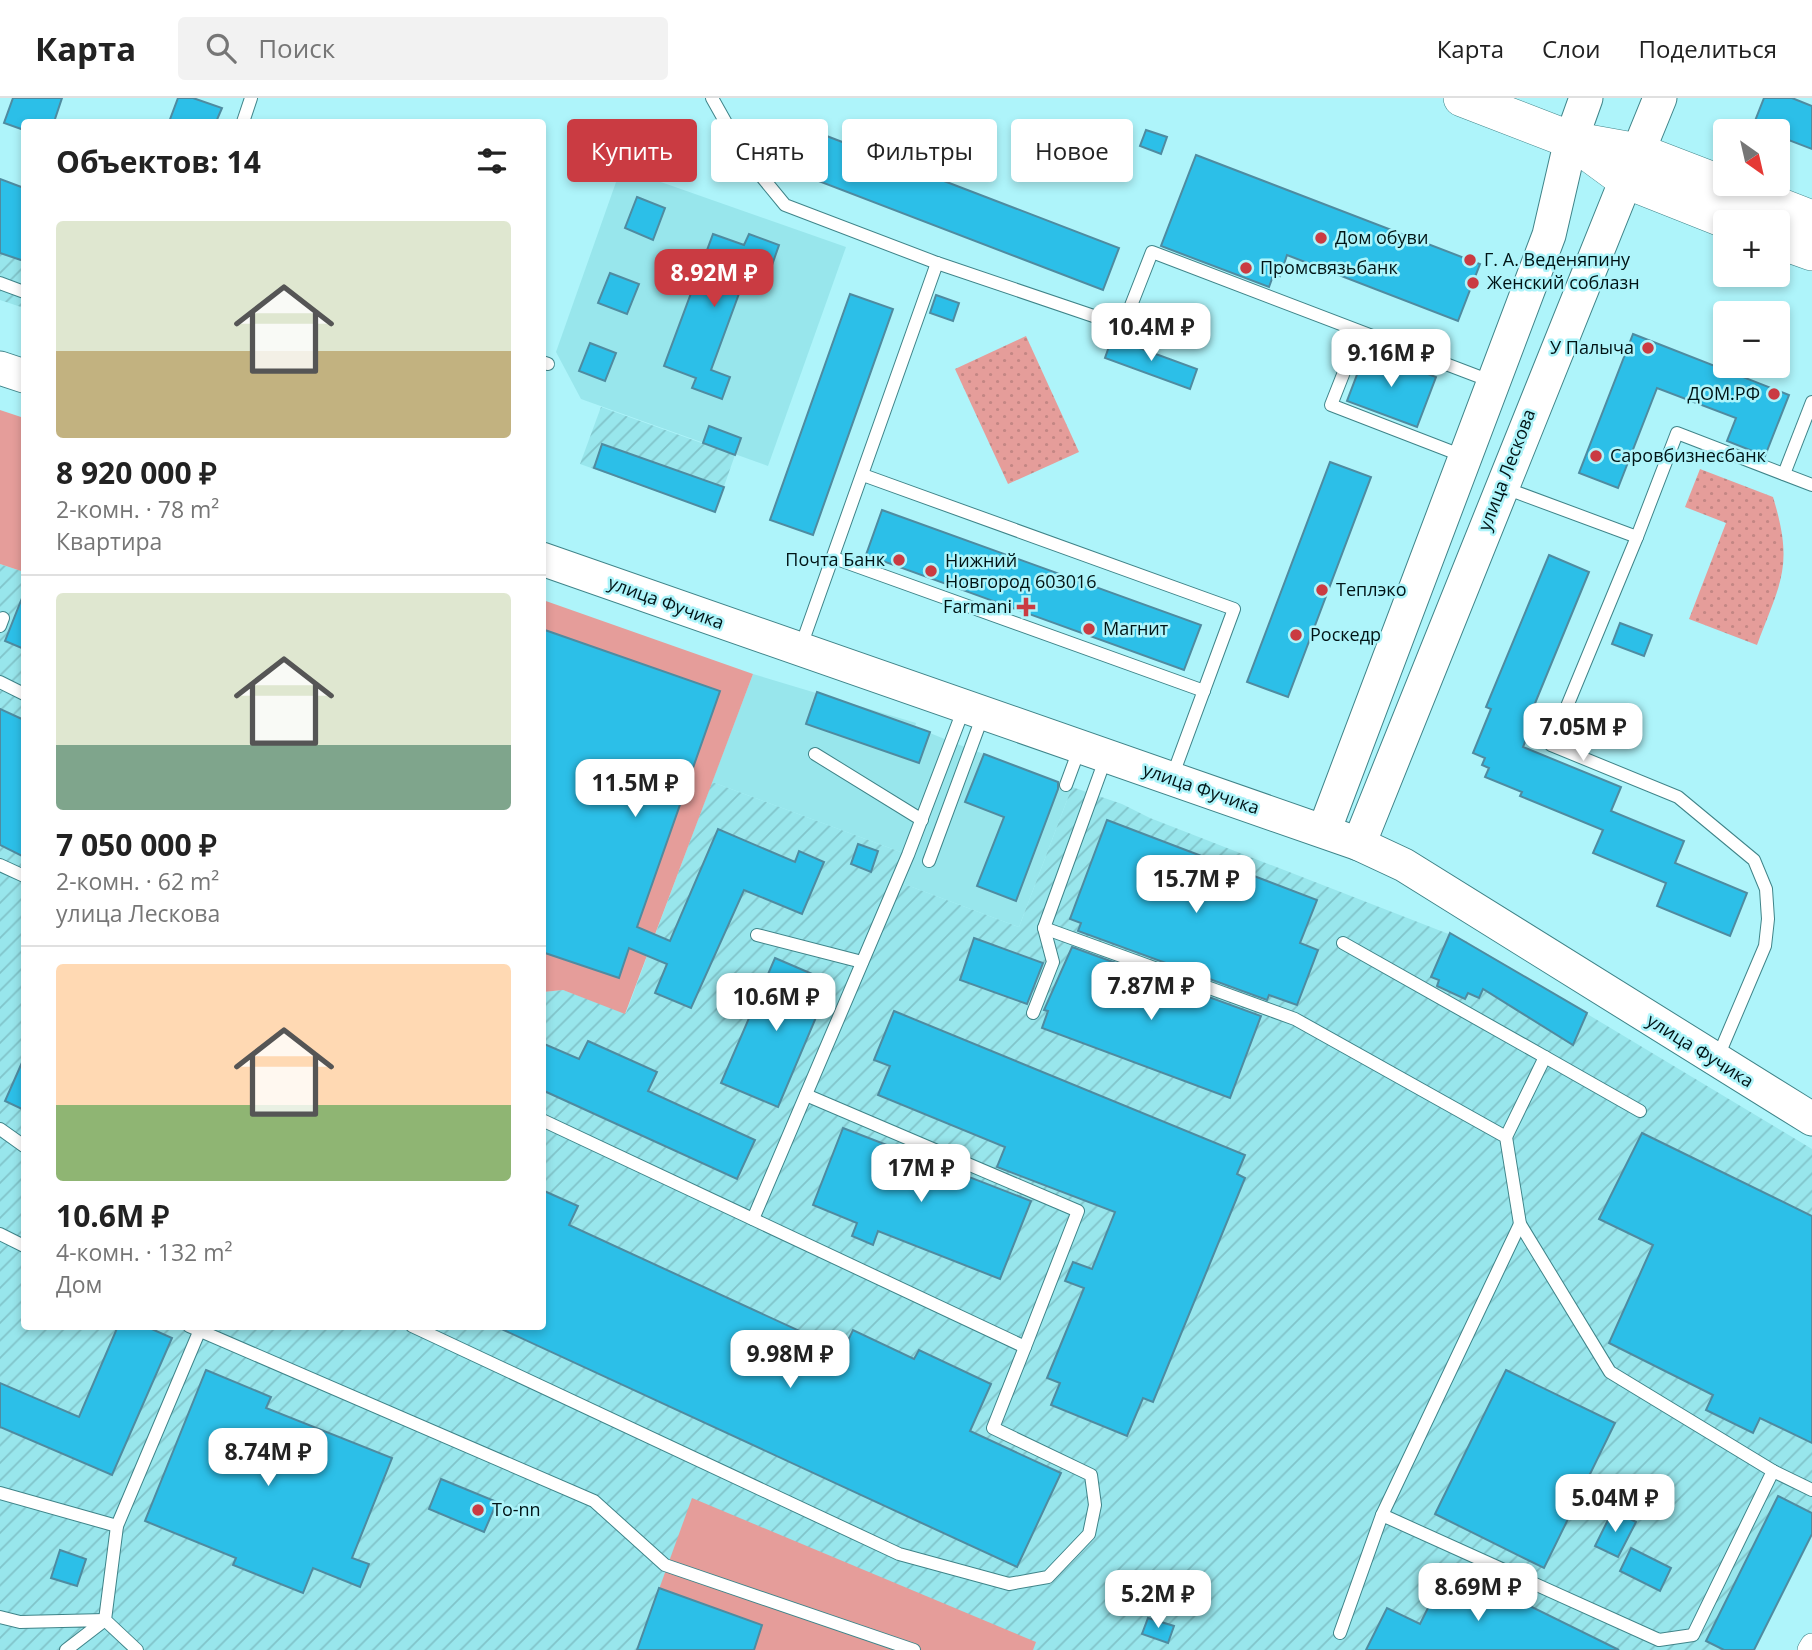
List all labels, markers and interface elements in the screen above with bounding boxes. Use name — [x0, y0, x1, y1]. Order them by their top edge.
search box — [178, 17, 668, 80]
text: Карта — [35, 26, 136, 71]
icon: search — [202, 29, 240, 67]
text: Поиск — [258, 30, 335, 66]
text: Карта — [1437, 32, 1504, 65]
text: Слои — [1542, 32, 1601, 65]
text: Поделиться — [1639, 32, 1777, 65]
chip: Купить — [567, 119, 697, 182]
chip: Снять — [711, 119, 828, 182]
chip: Фильтры — [842, 119, 997, 182]
chip: Новое — [1011, 119, 1133, 182]
north arrow — [1713, 119, 1790, 196]
map controls — [1713, 119, 1790, 378]
text: Объектов: 14 — [56, 141, 261, 182]
icon: filters — [473, 142, 511, 180]
button: + — [1713, 210, 1790, 287]
place label: Дом обуви — [1335, 225, 1428, 249]
marker: Дом обуви — [1313, 230, 1329, 246]
place label: Г. А. Веденяпину — [1484, 247, 1631, 271]
pin: 8.92M ₽ — [649, 250, 779, 309]
marker: Г. А. Веденяпину — [1462, 252, 1478, 268]
place label: Промсвязьбанк — [1260, 255, 1398, 279]
text: 8.92M ₽ — [670, 256, 758, 288]
marker: Промсвязьбанк — [1238, 260, 1254, 276]
icon: home — [221, 266, 347, 392]
place label: Женский соблазн — [1487, 270, 1640, 294]
marker: Женский соблазн — [1465, 275, 1481, 291]
button: − — [1713, 301, 1790, 378]
pin: 10.4M ₽ — [1086, 303, 1216, 363]
text: 10.4M ₽ — [1107, 310, 1195, 342]
pin: 9.16M ₽ — [1326, 330, 1456, 389]
place label: У Палыча — [1550, 335, 1634, 359]
text: 9.16M ₽ — [1347, 336, 1435, 368]
marker: У Палыча — [1640, 340, 1656, 356]
place label: ДОМ.РФ — [1688, 381, 1760, 405]
marker: ДОМ.РФ — [1766, 386, 1782, 402]
street label: улица Лескова — [1472, 405, 1540, 534]
place label: Саровбизнесбанк — [1610, 443, 1767, 467]
marker: Саровбизнесбанк — [1588, 448, 1604, 464]
text: 8 920 000 ₽ — [56, 452, 217, 493]
text: 2-комн. · 78 m² — [56, 493, 219, 525]
text: Квартира — [56, 525, 162, 557]
place label: Почта Банк — [785, 547, 886, 571]
place label: Нижний Новгород 603016 — [945, 548, 1097, 593]
marker: Почта Банк — [891, 552, 907, 568]
marker: Нижний Новгород 603016 — [923, 563, 939, 579]
street label: улица Фучика — [605, 570, 728, 634]
place label: Теплэко — [1336, 577, 1407, 601]
marker: Теплэко — [1314, 582, 1330, 598]
place label: Farmani — [943, 594, 1012, 618]
marker: Farmani — [1018, 599, 1034, 615]
place label: Магнит — [1103, 616, 1169, 640]
marker: Магнит — [1081, 621, 1097, 637]
place label: Роскедр — [1310, 622, 1381, 646]
marker: Роскедр — [1288, 627, 1304, 643]
icon: home — [221, 638, 347, 764]
pin: 7.05M ₽ — [1518, 704, 1648, 763]
text: 7.05M ₽ — [1539, 710, 1627, 742]
street label: улица Фучика — [1140, 757, 1263, 819]
pin: 11.5M ₽ — [570, 760, 700, 819]
text: 11.5M ₽ — [591, 766, 679, 798]
text: 7 050 000 ₽ — [56, 824, 217, 865]
pin: 15.7M ₽ — [1131, 856, 1261, 915]
text: 15.7M ₽ — [1152, 862, 1240, 894]
text: 2-комн. · 62 m² — [56, 865, 219, 897]
text: улица Лескова — [56, 897, 220, 929]
pin: 7.87M ₽ — [1086, 962, 1216, 1022]
text: 7.87M ₽ — [1107, 969, 1195, 1001]
pin: 10.6M ₽ — [711, 974, 841, 1033]
text: 10.6M ₽ — [732, 980, 820, 1012]
street label: улица Фучика — [1643, 1008, 1759, 1093]
icon: home — [221, 1009, 347, 1135]
pin: 17M ₽ — [872, 1144, 970, 1204]
text: 17M ₽ — [887, 1151, 955, 1183]
text: 10.6M ₽ — [56, 1195, 170, 1236]
text: 4-комн. · 132 m² — [56, 1236, 232, 1268]
text: Дом — [56, 1268, 102, 1300]
pin: 9.98M ₽ — [725, 1330, 855, 1390]
text: 9.98M ₽ — [746, 1337, 834, 1369]
pin: 8.74M ₽ — [203, 1428, 333, 1488]
text: 8.74M ₽ — [224, 1435, 312, 1467]
pin: 5.04M ₽ — [1550, 1474, 1680, 1534]
text: 5.04M ₽ — [1571, 1481, 1659, 1513]
place label: To-nn — [492, 1497, 541, 1521]
marker: To-nn — [470, 1502, 486, 1518]
pin: 8.69M ₽ — [1413, 1564, 1543, 1623]
pin: 5.2M ₽ — [1101, 1570, 1215, 1630]
text: 8.69M ₽ — [1434, 1570, 1522, 1602]
text: 5.2M ₽ — [1121, 1577, 1195, 1609]

